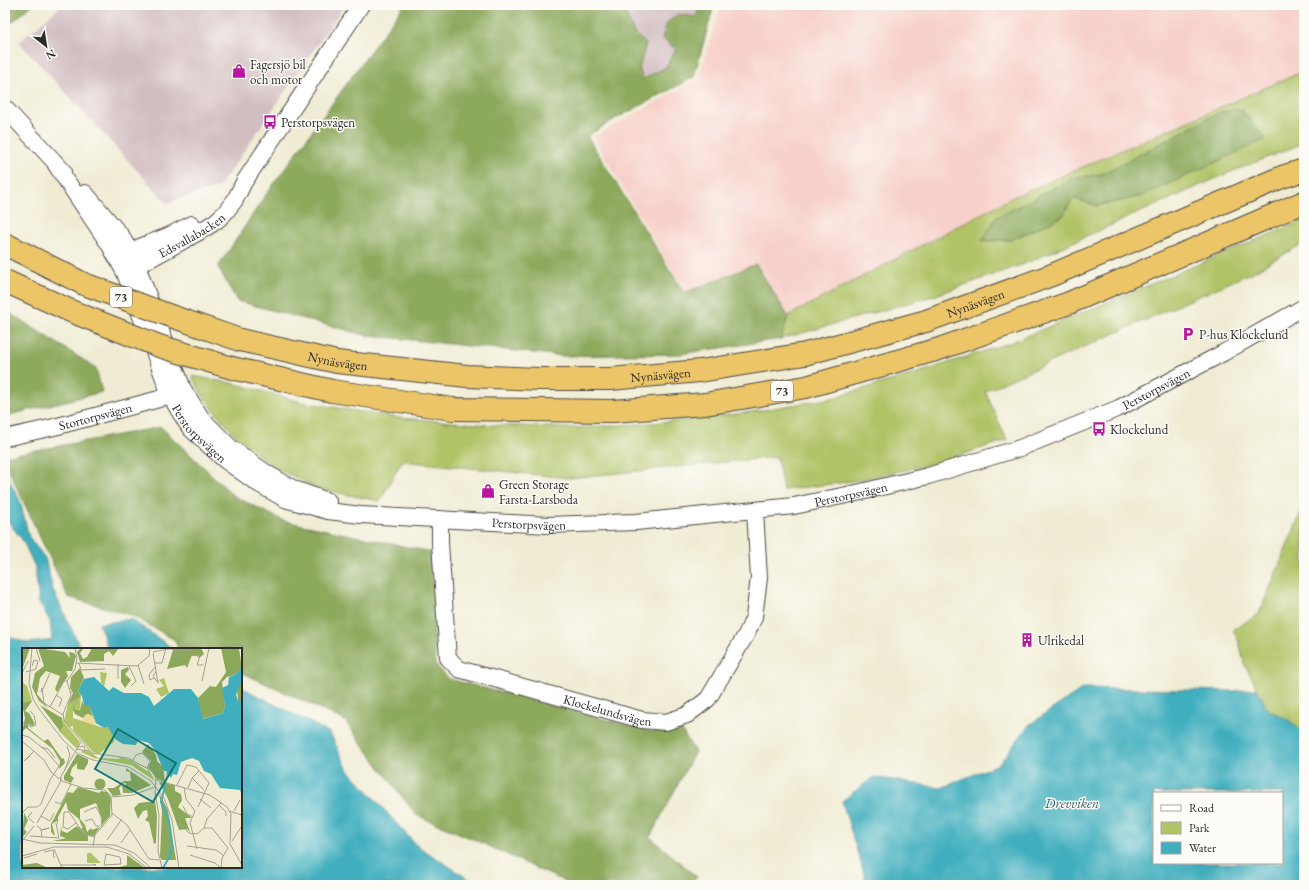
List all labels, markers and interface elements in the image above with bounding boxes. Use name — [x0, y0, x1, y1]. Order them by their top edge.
north arrow — [26, 26, 66, 66]
text: N — [44, 46, 58, 63]
place label: Fagersjö bil och motor — [250, 56, 306, 88]
shop icon: Fagersjö bil och motor — [231, 63, 247, 79]
bus stop icon: Perstorpsvägen — [262, 114, 278, 130]
place label: Perstorpsvägen — [281, 114, 355, 131]
street label: Edsvallabacken — [155, 209, 229, 262]
street label: Nynäsvägen — [944, 285, 1007, 322]
road number: 73 — [110, 287, 132, 307]
parking icon: P-hus Klockelund — [1180, 326, 1196, 342]
place label: P-hus Klockelund — [1199, 326, 1289, 343]
street label: Nynäsvägen — [306, 348, 369, 374]
street label: Nynäsvägen — [630, 364, 692, 386]
street label: Perstorpsvägen — [1119, 364, 1193, 414]
road number: 73 — [771, 381, 793, 401]
street label: Stortorpsvägen — [57, 399, 134, 434]
street label: Perstorpsvägen — [168, 401, 230, 467]
bus stop icon: Klockelund — [1091, 421, 1107, 437]
place label: Klockelund — [1110, 421, 1169, 438]
place label: Green Storage Farsta-Larsboda — [499, 476, 579, 508]
street label: Perstorpsvägen — [813, 478, 889, 511]
shop icon: Green Storage Farsta-Larsboda — [480, 483, 496, 499]
street label: Perstorpsvägen — [491, 514, 566, 534]
building icon: Ulrikedal — [1019, 632, 1035, 648]
place label: Ulrikedal — [1038, 632, 1084, 649]
inset map — [22, 648, 242, 868]
street label: Klockelundsvägen — [561, 690, 652, 730]
legend — [1153, 792, 1283, 864]
water label: Drevviken — [1044, 794, 1099, 812]
text: Road — [1189, 800, 1215, 816]
text: Park — [1189, 820, 1210, 836]
text: Water — [1189, 840, 1216, 856]

